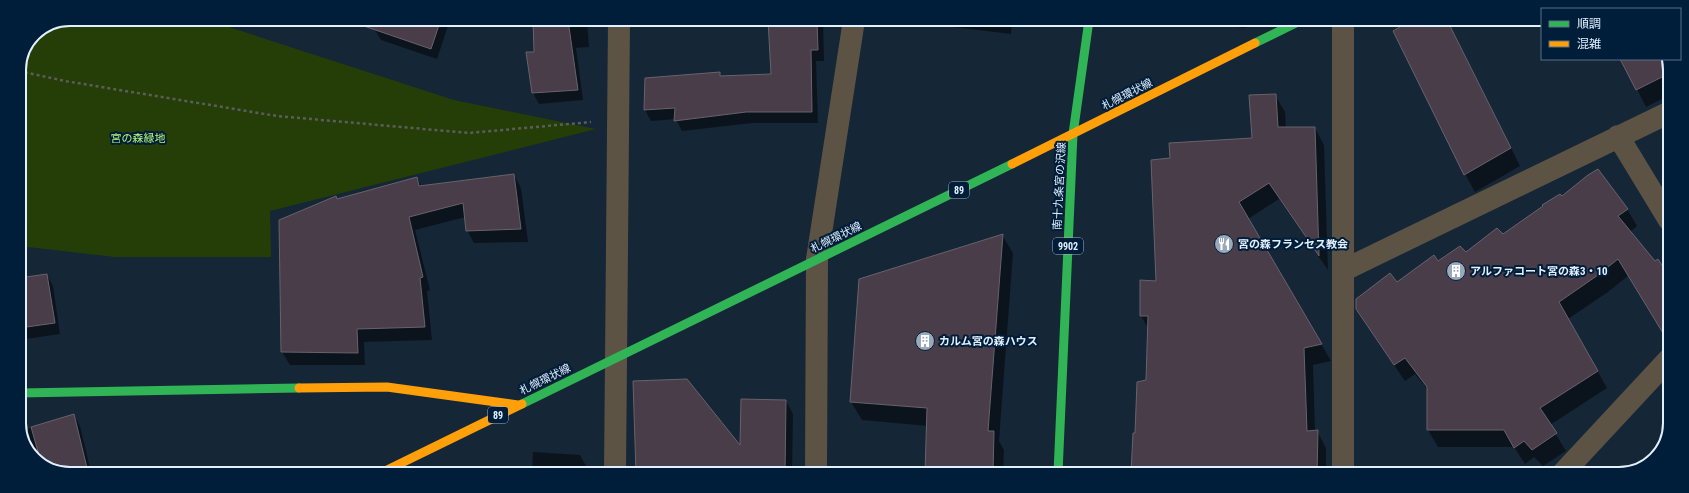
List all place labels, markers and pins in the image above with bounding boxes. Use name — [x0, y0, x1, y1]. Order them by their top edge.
restaurant icon: 宮の森フランセス教会 — [1213, 233, 1235, 255]
place label: 宮の森フランセス教会 — [1238, 238, 1348, 251]
building icon: アルファコート宮の森3・10 — [1445, 260, 1467, 282]
place label: アルファコート宮の森3・10 — [1470, 265, 1608, 278]
building icon: カルム宮の森ハウス — [914, 330, 936, 352]
place label: カルム宮の森ハウス — [939, 335, 1038, 348]

